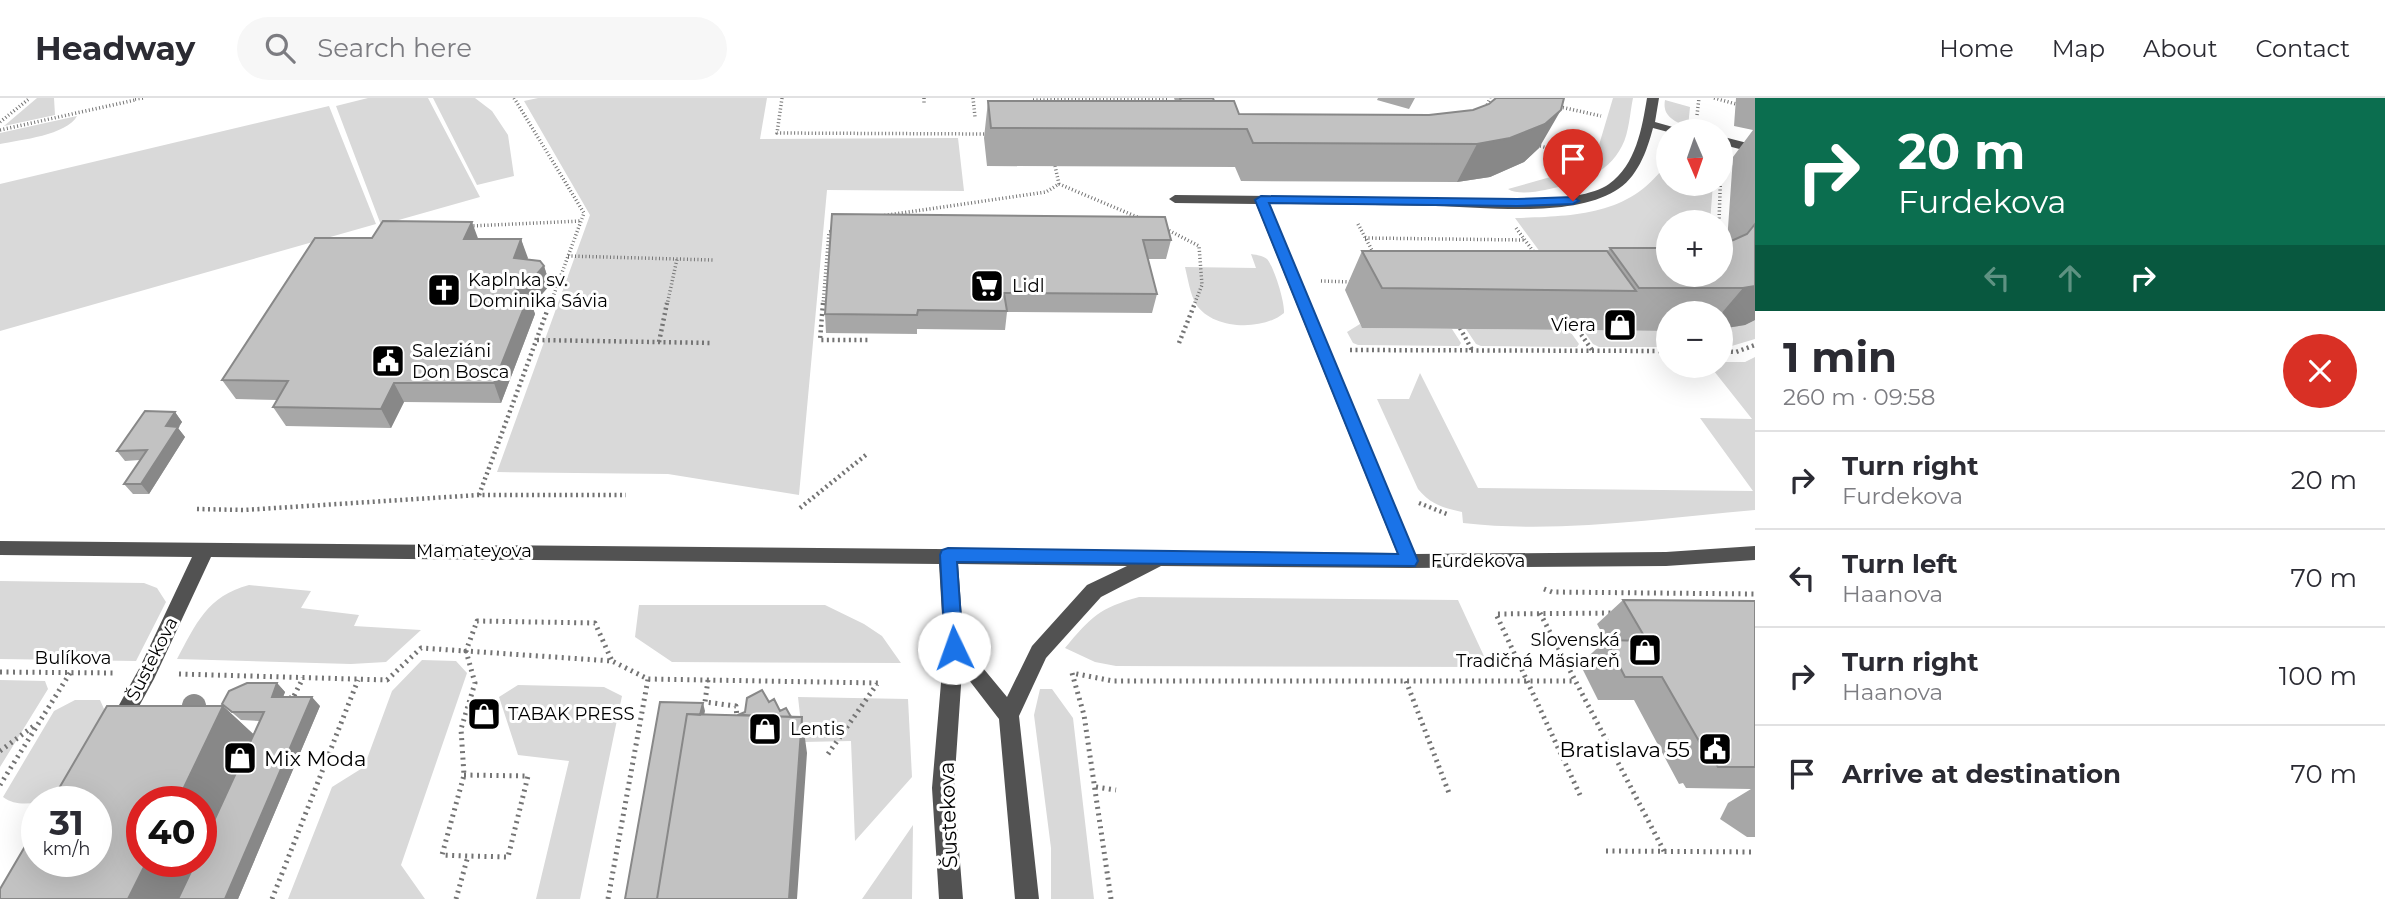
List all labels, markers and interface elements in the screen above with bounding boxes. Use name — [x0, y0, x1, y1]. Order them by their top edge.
search box — [237, 17, 727, 80]
text: Headway — [35, 28, 195, 68]
icon: search — [261, 29, 299, 67]
text: Search here — [317, 32, 472, 64]
text: Home — [1939, 34, 2014, 63]
text: Map — [2052, 34, 2105, 63]
text: About — [2143, 34, 2217, 63]
text: Contact — [2255, 34, 2350, 63]
north arrow — [1656, 119, 1732, 196]
map controls — [1656, 119, 1733, 378]
text: 20 m — [1898, 122, 2025, 181]
icon: right — [1783, 126, 1874, 217]
pin — [1543, 129, 1603, 201]
icon: arrive — [1554, 140, 1592, 178]
text: Furdekova — [1898, 182, 2066, 221]
button: + — [1656, 210, 1733, 287]
icon: left — [1978, 259, 2016, 297]
icon: ahead — [2051, 259, 2089, 297]
icon: right — [2124, 259, 2162, 297]
supermarket icon: Lidl — [968, 267, 1006, 305]
place label: Kaplnka sv. Dominika Sávia — [468, 269, 608, 312]
church icon: Kaplnka sv. Dominika Sávia — [425, 271, 463, 309]
place label: Lidl — [1012, 275, 1045, 297]
button: − — [1656, 301, 1733, 378]
shop icon: Viera — [1601, 306, 1639, 344]
place label: Viera — [1551, 314, 1596, 336]
text: 1 min — [1783, 331, 1897, 383]
button: close — [2283, 334, 2357, 408]
place label: Saleziáni Don Bosca — [412, 340, 509, 383]
public building icon: Saleziáni Don Bosca — [369, 342, 407, 380]
text: 260 m · 09:58 — [1783, 383, 1935, 411]
text: Turn right — [1842, 450, 1978, 482]
icon: right — [1783, 461, 1821, 499]
text: 20 m — [2291, 464, 2357, 496]
text: Furdekova — [1842, 482, 1963, 510]
street label: Mamateyova — [416, 540, 532, 562]
text: Turn left — [1842, 548, 1958, 580]
street label: Furdekova — [1431, 550, 1525, 572]
icon: left — [1783, 559, 1821, 597]
text: 70 m — [2291, 562, 2357, 594]
text: Haanova — [1842, 580, 1943, 608]
position arrow — [917, 611, 991, 685]
street label: Šustekova — [121, 613, 183, 705]
place label: Slovenská Tradičná Mäsiareň — [1456, 629, 1620, 672]
shop icon: Slovenská Tradičná Mäsiareň — [1626, 631, 1664, 669]
text: Turn right — [1842, 646, 1978, 678]
street label: Bulíkova — [35, 647, 111, 669]
icon: right — [1783, 657, 1821, 695]
text: 100 m — [2279, 660, 2357, 692]
text: Haanova — [1842, 678, 1943, 706]
shop icon: TABAK PRESS — [465, 695, 503, 733]
place label: TABAK PRESS — [508, 703, 634, 725]
shop icon: Lentis — [746, 710, 784, 748]
place label: Lentis — [790, 718, 845, 740]
public building icon: Bratislava 55 — [1696, 730, 1734, 768]
place label: Bratislava 55 — [1559, 737, 1690, 762]
shop icon: Mix Moda — [221, 739, 259, 777]
place label: Mix Moda — [264, 746, 366, 771]
icon: arrive — [1783, 755, 1821, 793]
text: Arrive at destination — [1842, 758, 2121, 790]
text: 70 m — [2291, 758, 2357, 790]
street label: Šustekova — [934, 761, 962, 869]
speed limit sign: 40 — [126, 786, 217, 877]
text: 31 — [49, 801, 84, 844]
text: km/h — [42, 838, 91, 860]

